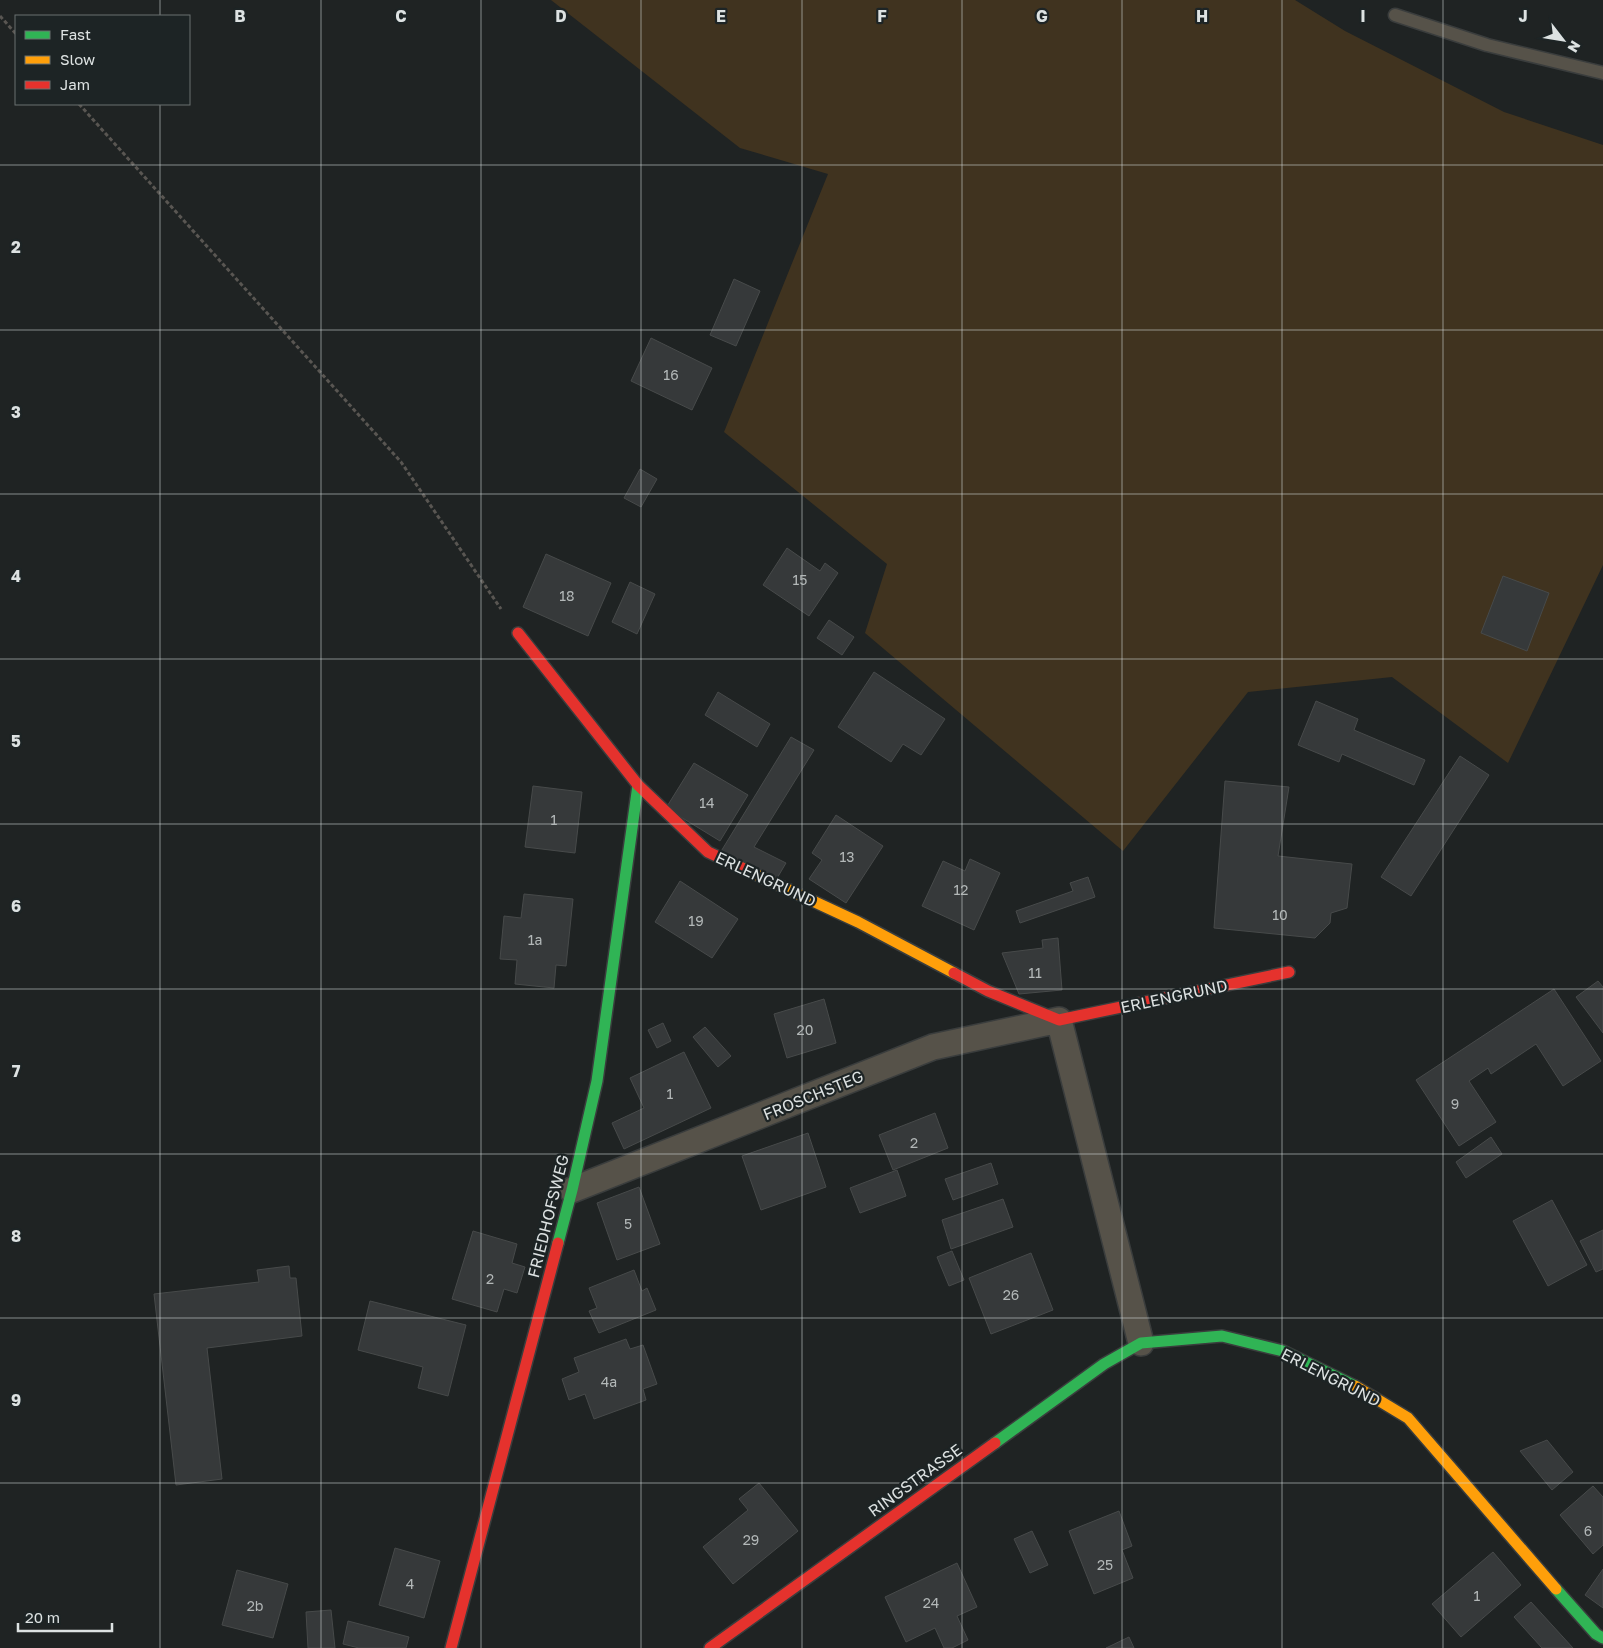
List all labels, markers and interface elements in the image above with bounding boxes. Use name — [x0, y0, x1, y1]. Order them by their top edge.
text: B — [234, 6, 246, 26]
text: C — [395, 6, 407, 26]
text: D — [555, 6, 567, 26]
text: E — [716, 6, 726, 26]
text: F — [877, 6, 887, 26]
text: G — [1036, 6, 1048, 26]
text: H — [1196, 6, 1208, 26]
text: I — [1360, 6, 1366, 26]
text: J — [1518, 6, 1528, 26]
legend — [15, 15, 190, 105]
north arrow — [1538, 15, 1588, 65]
text: Fast — [60, 25, 91, 43]
text: N — [1565, 38, 1585, 56]
text: Slow — [60, 50, 95, 68]
text: Jam — [60, 75, 90, 93]
text: 2 — [11, 237, 21, 257]
house number: 16 — [663, 366, 679, 383]
text: 3 — [11, 402, 21, 422]
text: 4 — [11, 566, 21, 586]
house number: 15 — [793, 571, 807, 588]
house number: 18 — [559, 587, 575, 604]
text: 5 — [11, 731, 21, 751]
house number: 14 — [699, 794, 715, 811]
house number: 1 — [551, 811, 558, 828]
street label: ERLENGRUND — [713, 847, 819, 911]
house number: 13 — [840, 848, 854, 865]
house number: 12 — [954, 881, 968, 898]
text: 6 — [11, 896, 21, 916]
house number: 10 — [1272, 906, 1288, 923]
house number: 19 — [688, 912, 704, 929]
house number: 1a — [528, 931, 542, 948]
house number: 11 — [1028, 964, 1042, 981]
street label: ERLENGRUND — [1119, 975, 1229, 1017]
house number: 20 — [797, 1021, 813, 1038]
text: 7 — [12, 1061, 21, 1081]
street label: FROSCHSTEG — [760, 1066, 866, 1124]
house number: 1 — [667, 1085, 674, 1102]
house number: 9 — [1451, 1095, 1459, 1112]
house number: 2 — [910, 1134, 918, 1151]
street label: FRIEDHOFSWEG — [523, 1152, 573, 1280]
house number: 5 — [624, 1215, 632, 1232]
text: 8 — [11, 1226, 21, 1246]
house number: 2 — [486, 1270, 494, 1287]
house number: 26 — [1003, 1286, 1019, 1303]
street label: ERLENGRUND — [1278, 1343, 1384, 1411]
house number: 4a — [601, 1373, 617, 1390]
text: 9 — [11, 1390, 21, 1410]
street label: RINGSTRASSE — [864, 1439, 966, 1521]
house number: 6 — [1584, 1522, 1592, 1539]
house number: 29 — [743, 1531, 759, 1548]
house number: 25 — [1097, 1556, 1113, 1573]
house number: 4 — [406, 1575, 414, 1592]
house number: 1 — [1474, 1587, 1481, 1604]
house number: 24 — [923, 1594, 939, 1611]
house number: 2b — [247, 1597, 263, 1614]
scale bar — [18, 1600, 111, 1632]
text: 20 m — [25, 1608, 60, 1626]

